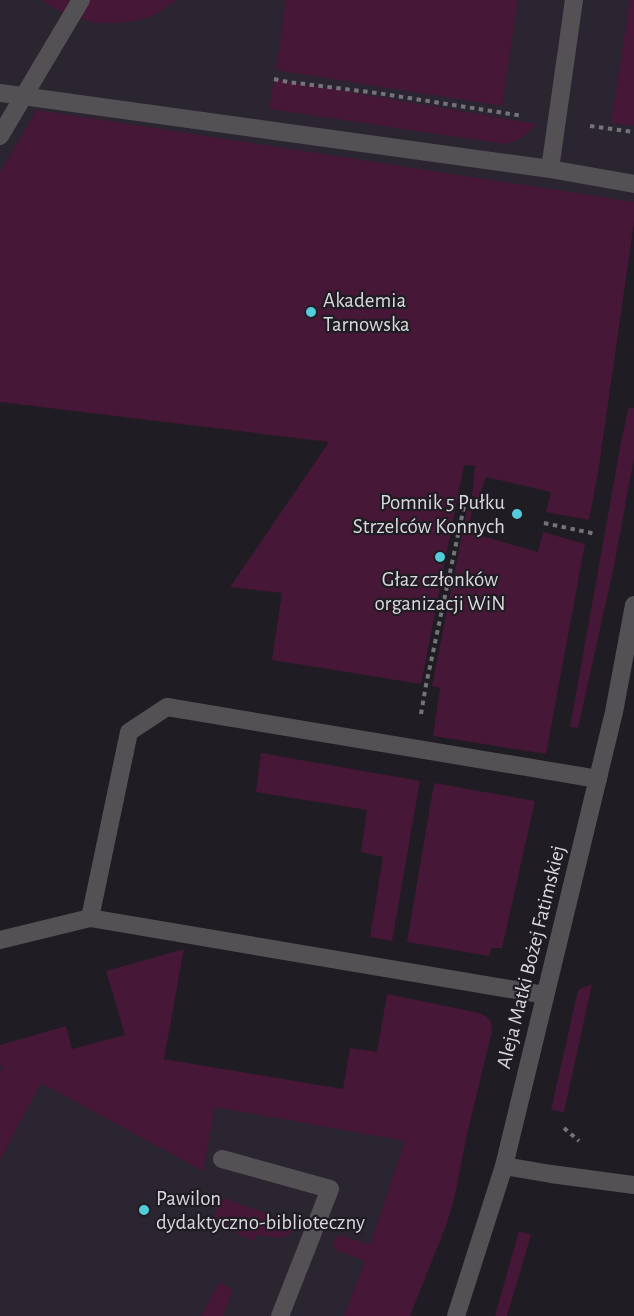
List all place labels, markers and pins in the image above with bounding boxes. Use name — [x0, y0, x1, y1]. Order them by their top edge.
place label: Akademia Tarnowska — [323, 290, 410, 335]
marker: Akademia Tarnowska — [304, 305, 318, 319]
place label: Pomnik 5 Pułku Strzelców Konnych — [353, 492, 505, 537]
marker: Pomnik 5 Pułku Strzelców Konnych — [510, 507, 524, 521]
marker: Głaz członków organizacji WiN — [433, 550, 447, 564]
place label: Głaz członków organizacji WiN — [375, 569, 505, 614]
place label: Pawilon dydaktyczno-biblioteczny — [156, 1188, 365, 1233]
marker: Pawilon dydaktyczno-biblioteczny — [137, 1203, 151, 1217]

